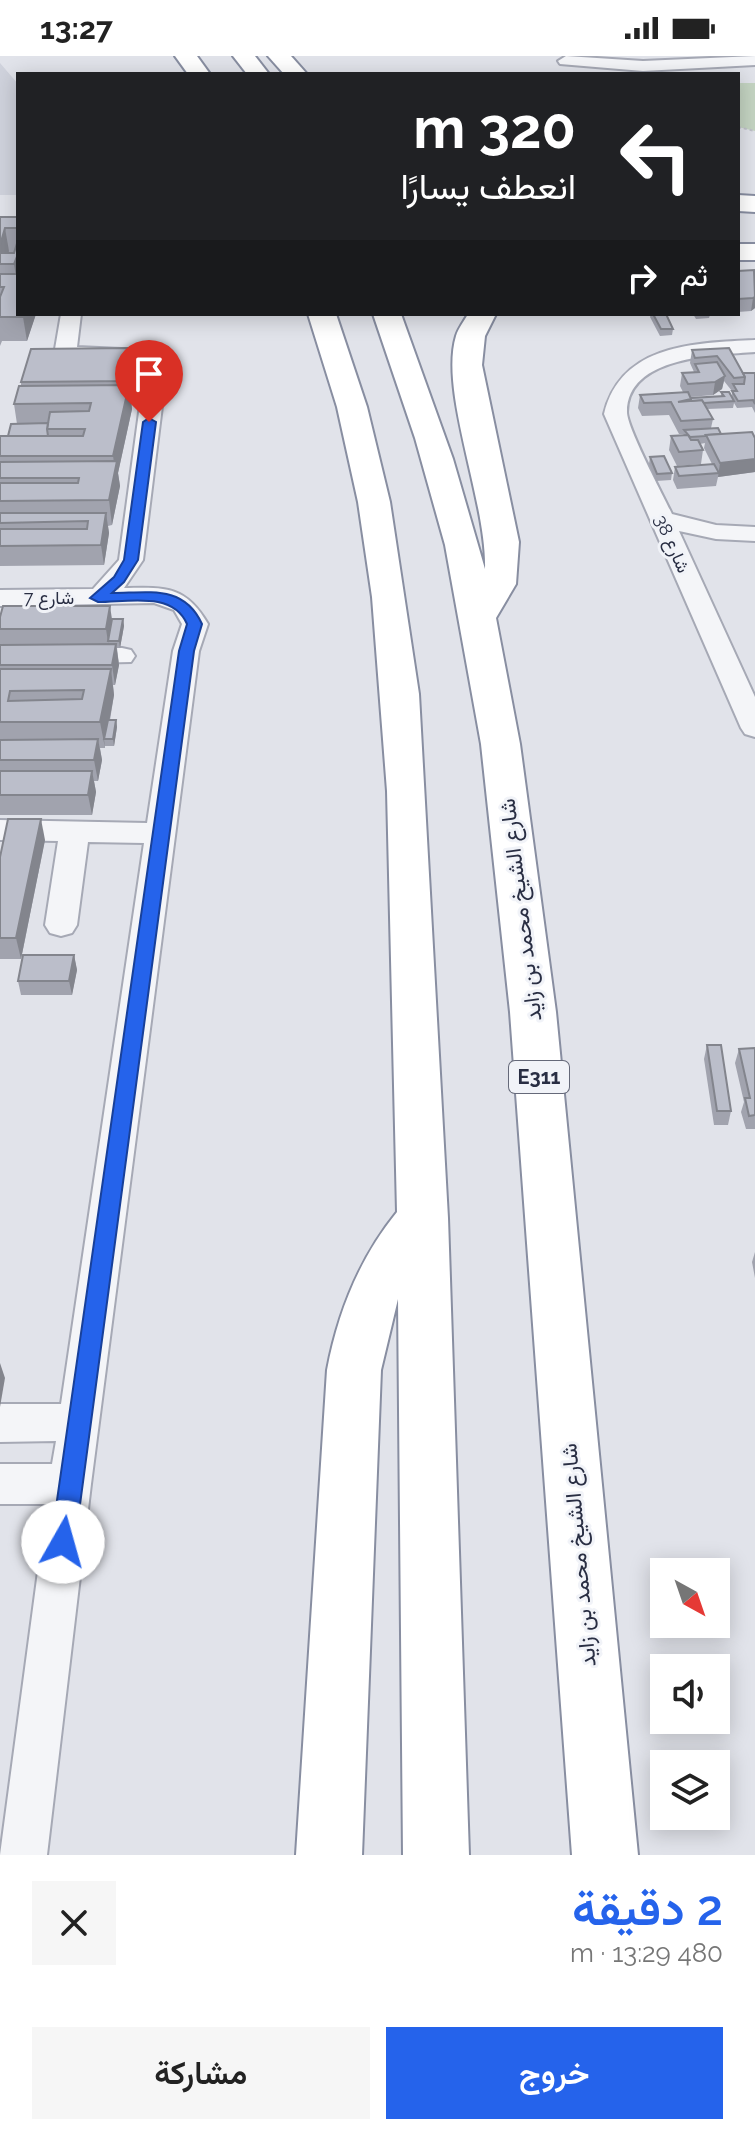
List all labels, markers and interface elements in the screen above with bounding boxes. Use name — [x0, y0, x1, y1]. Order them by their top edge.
text: 13:27 — [40, 11, 113, 46]
text: 320 m — [413, 95, 576, 161]
icon: left — [604, 104, 708, 208]
text: انعطف يسارًا — [401, 165, 576, 207]
icon: right — [620, 256, 664, 300]
text: ثم — [680, 258, 708, 293]
pin — [115, 340, 183, 422]
icon: arrive — [127, 352, 171, 396]
street label: شارع 38 — [649, 512, 694, 577]
street label: شارع 7 — [24, 587, 74, 610]
street label: شارع الشيخ محمد بن زايد — [493, 797, 549, 1023]
road number: E311 — [509, 1061, 569, 1093]
street label: شارع الشيخ محمد بن زايد — [555, 1442, 603, 1668]
position arrow — [21, 1500, 105, 1584]
north arrow — [650, 1558, 730, 1638]
map controls — [650, 1558, 730, 1830]
button: sound — [650, 1654, 730, 1734]
button: layers — [650, 1750, 730, 1830]
text: 2 دقيقة — [572, 1880, 723, 1936]
button: close — [32, 1881, 116, 1965]
text: 480 m · 13:29 — [570, 1938, 723, 1968]
button: مشاركة — [32, 2027, 370, 2119]
button: خروج — [386, 2027, 723, 2119]

